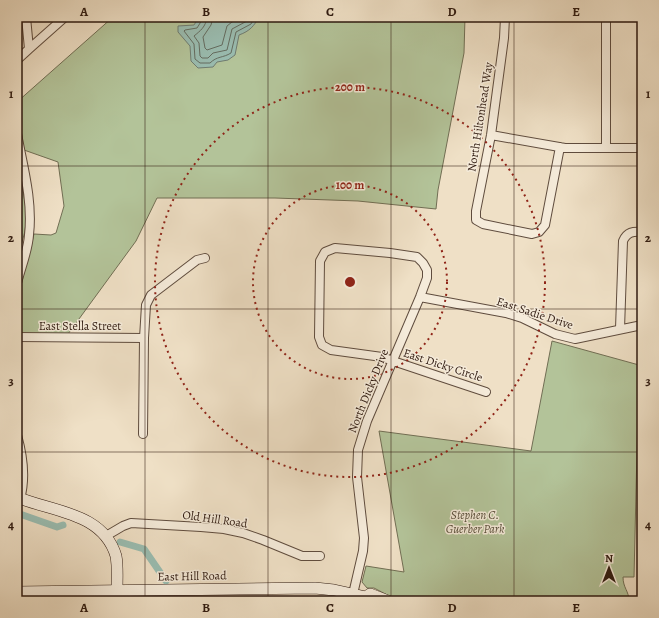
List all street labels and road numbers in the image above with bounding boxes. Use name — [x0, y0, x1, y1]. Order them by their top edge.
street label: North Hiltonhead Way — [463, 60, 497, 173]
street label: East Sadie Drive — [495, 293, 575, 333]
street label: East Stella Street — [39, 318, 121, 334]
street label: East Dicky Circle — [401, 345, 485, 385]
street label: North Dicky Drive — [344, 347, 392, 435]
street label: Old Hill Road — [181, 507, 249, 532]
street label: East Hill Road — [157, 567, 227, 585]

